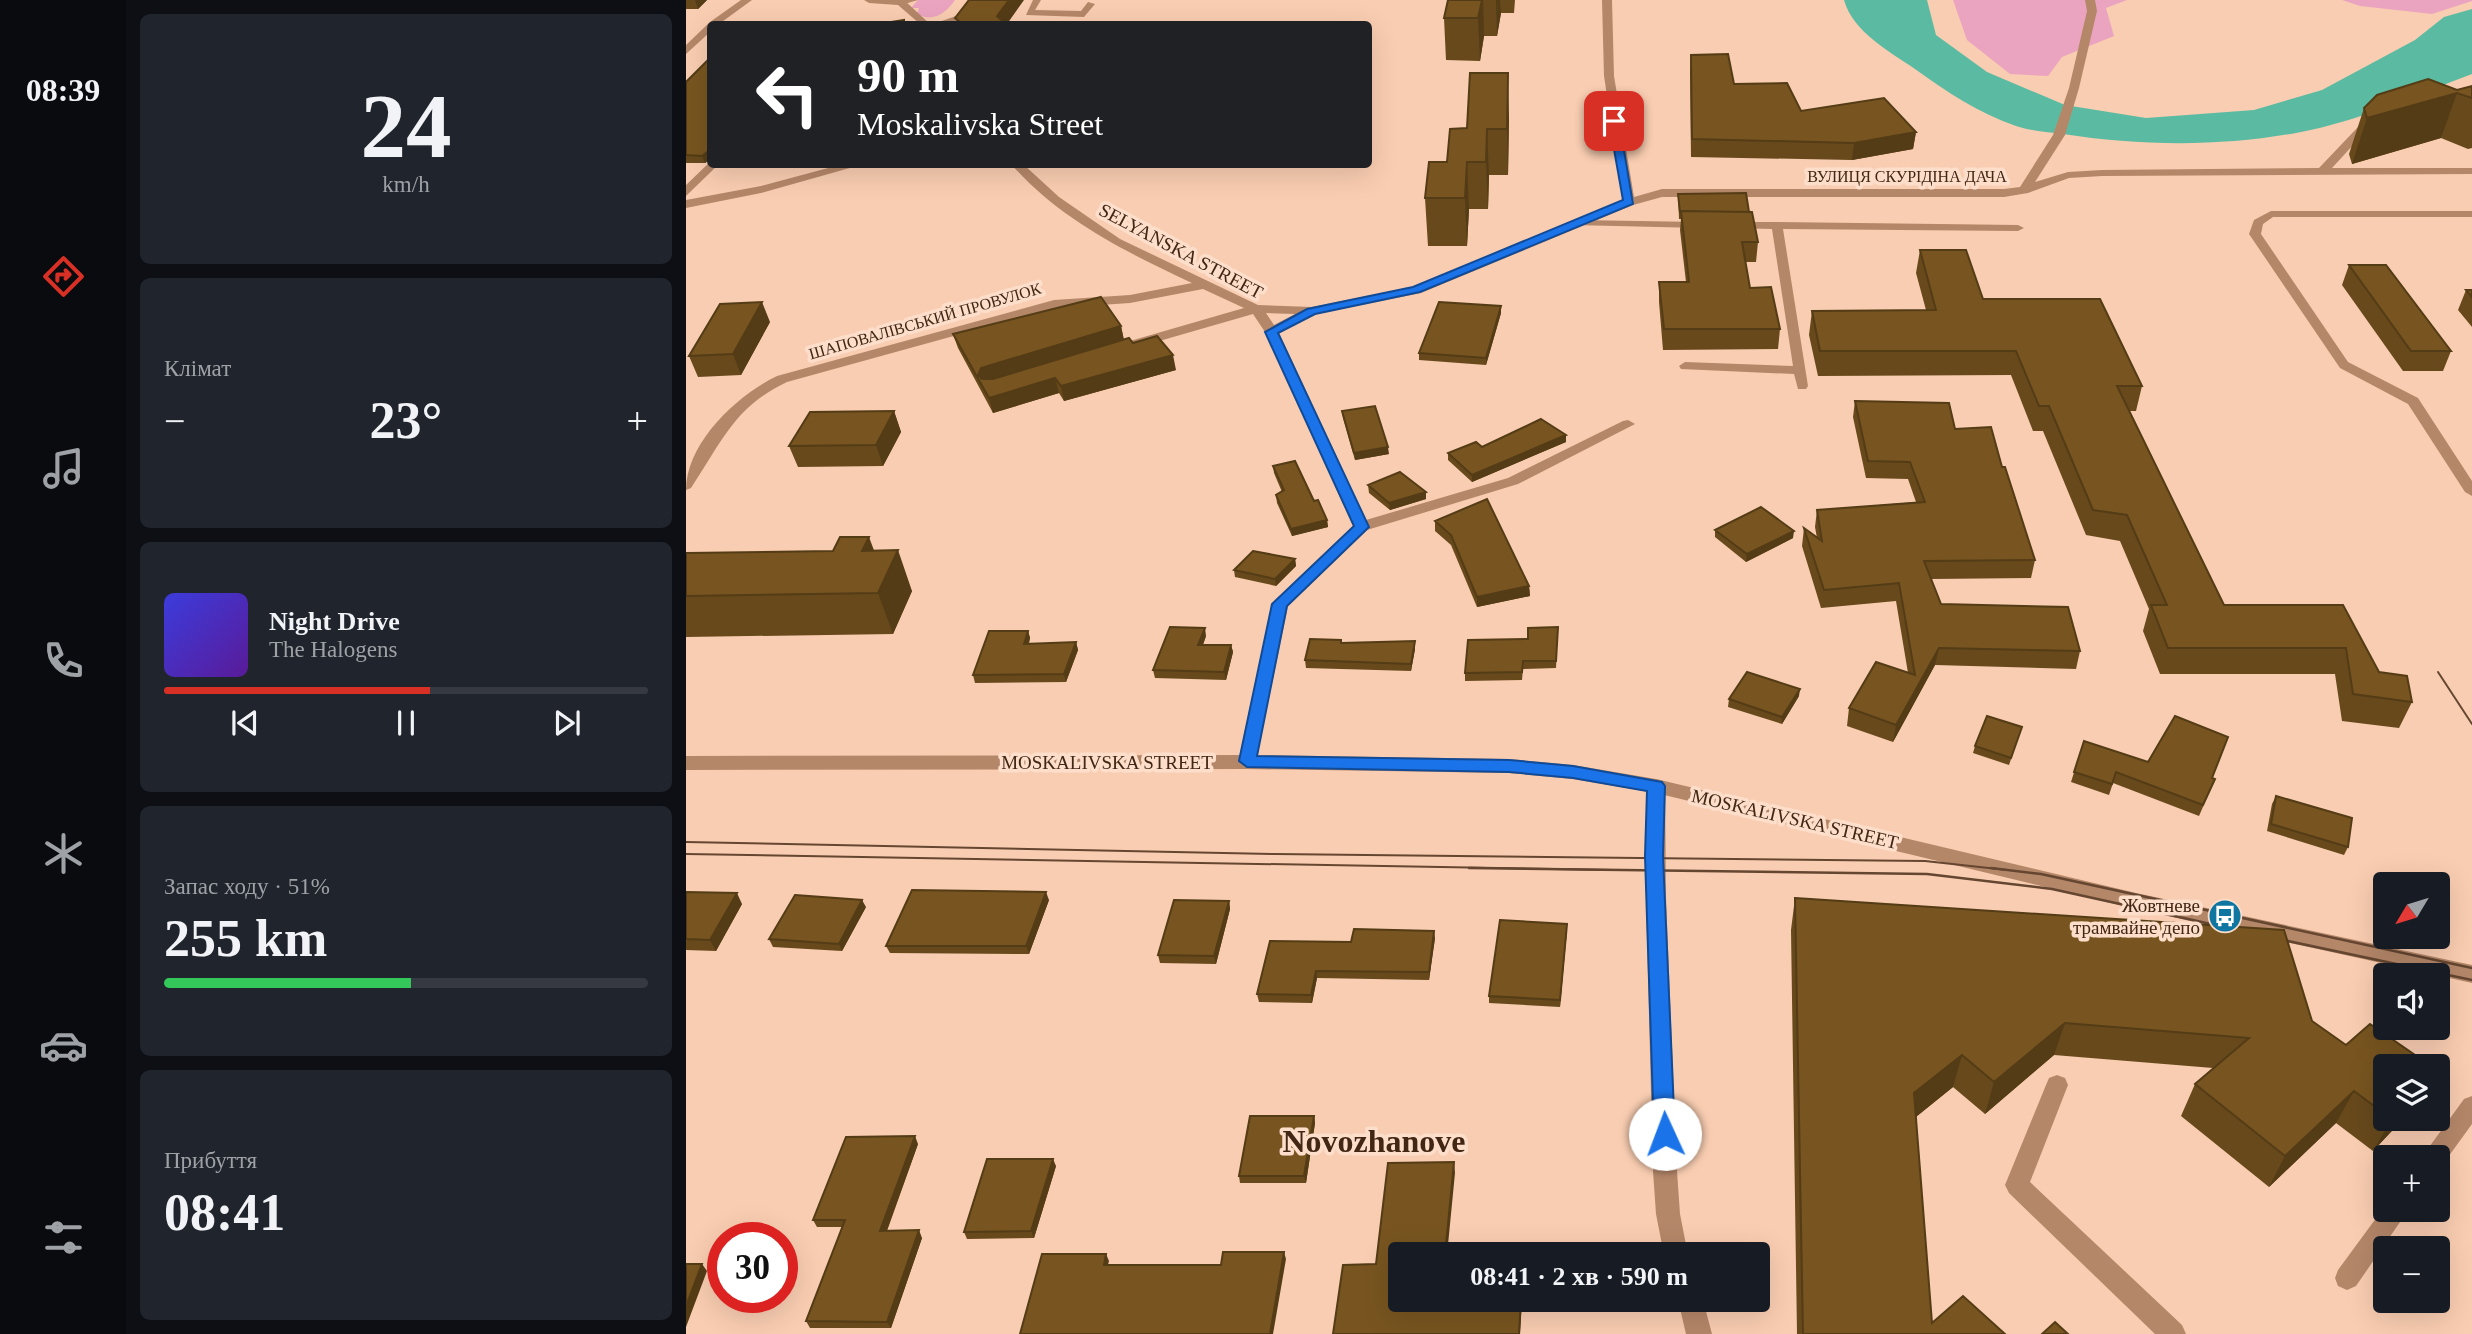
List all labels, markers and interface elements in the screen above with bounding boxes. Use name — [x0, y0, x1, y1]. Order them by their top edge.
text: 90 m — [857, 48, 959, 103]
icon: left — [742, 49, 833, 140]
text: 08:39 — [26, 72, 100, 108]
text: 24 — [361, 76, 452, 177]
pin — [1584, 91, 1644, 151]
icon: arrive — [1595, 102, 1633, 140]
text: Moskalivska Street — [857, 106, 1103, 142]
street label: ВУЛИЦЯ СКУРІДІНА ДАЧА — [1807, 168, 2007, 186]
text: km/h — [382, 172, 430, 197]
street label: SELYANSKA STREET — [1096, 199, 1267, 303]
icon: directions — [39, 252, 88, 301]
street label: ШАПОВАЛІВСЬКИЙ ПРОВУЛОК — [807, 279, 1043, 362]
text: Клімат — [164, 356, 231, 381]
text: 23° — [370, 392, 442, 449]
text: − — [164, 400, 185, 442]
text: + — [627, 400, 648, 442]
icon: music — [39, 444, 88, 493]
text: Night Drive — [269, 607, 400, 636]
icon: phone — [39, 636, 88, 685]
text: The Halogens — [269, 637, 397, 662]
icon: previous — [226, 704, 264, 742]
icon: pause — [387, 704, 425, 742]
icon: next — [548, 704, 586, 742]
street label: MOSKALIVSKA STREET — [1001, 752, 1213, 773]
street label: MOSKALIVSKA STREET — [1690, 785, 1901, 853]
icon: climate — [39, 829, 88, 878]
north arrow — [2373, 872, 2450, 948]
map controls — [2373, 872, 2450, 1313]
text: Запас ходу · 51% — [164, 874, 330, 899]
place label: Жовтневе трамвайне депо — [2073, 895, 2200, 938]
bus stop icon: Жовтневе трамвайне депо — [2206, 897, 2244, 935]
text: 255 km — [164, 910, 327, 967]
button: sound — [2373, 963, 2450, 1040]
icon: car — [39, 1021, 88, 1070]
button: layers — [2373, 1054, 2450, 1131]
position arrow — [1628, 1097, 1702, 1171]
district label: Novozhanove — [1282, 1123, 1466, 1159]
button: + — [2373, 1145, 2450, 1222]
text: Прибуття — [164, 1148, 257, 1173]
text: 08:41 — [164, 1184, 285, 1241]
icon: filters — [39, 1213, 88, 1262]
speed limit sign: 30 — [707, 1222, 798, 1313]
button: − — [2373, 1236, 2450, 1313]
text: 08:41 · 2 хв · 590 m — [1470, 1262, 1688, 1291]

